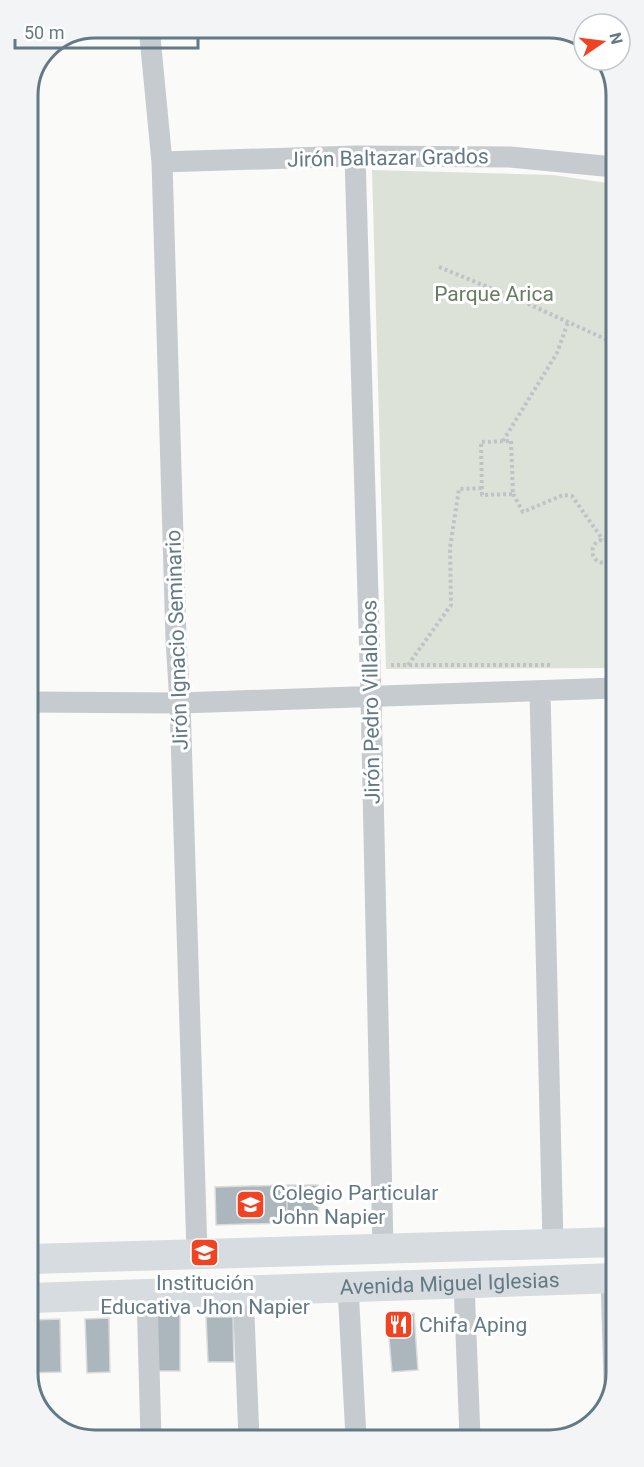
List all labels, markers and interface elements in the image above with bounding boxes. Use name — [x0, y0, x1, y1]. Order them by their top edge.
scale bar — [15, 12, 198, 50]
north arrow — [572, 12, 632, 72]
text: 50 m — [24, 22, 64, 43]
text: N — [605, 31, 627, 46]
street label: Jirón Baltazar Grados — [287, 144, 489, 172]
park label: Parque Arica — [434, 282, 554, 306]
street label: Jirón Ignacio Seminario — [161, 529, 193, 751]
street label: Jirón Pedro Villalobos — [357, 600, 385, 804]
place label: Colegio Particular John Napier — [272, 1181, 438, 1229]
school or university icon: Colegio Particular John Napier — [235, 1189, 267, 1221]
school or university icon: Institución Educativa Jhon Napier — [189, 1236, 221, 1268]
street label: Avenida Miguel Iglesias — [339, 1268, 560, 1299]
place label: Institución Educativa Jhon Napier — [100, 1271, 310, 1319]
restaurant icon: Chifa Aping — [382, 1309, 414, 1341]
place label: Chifa Aping — [419, 1313, 527, 1337]

